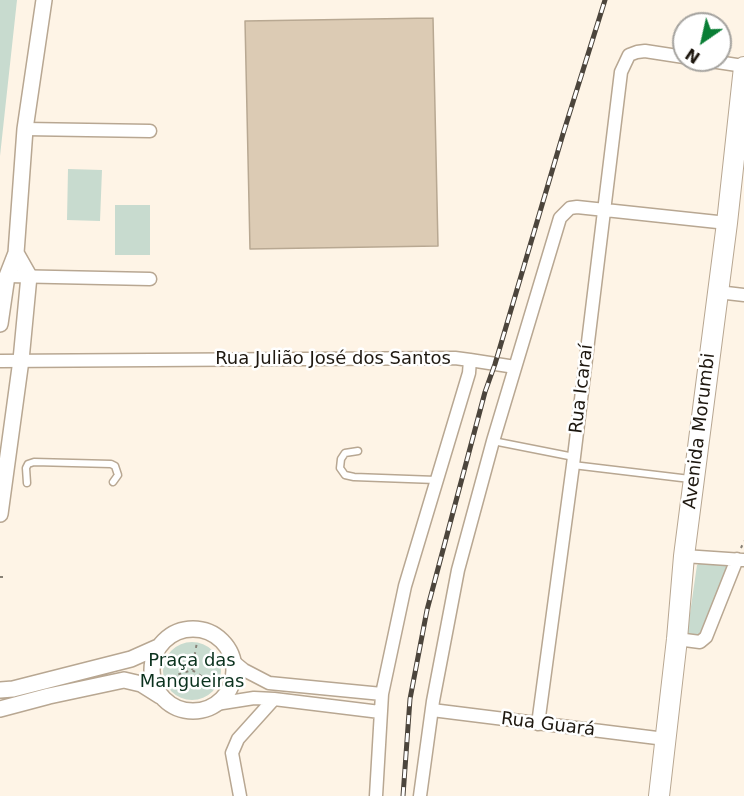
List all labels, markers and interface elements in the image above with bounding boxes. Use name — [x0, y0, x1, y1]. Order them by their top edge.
north arrow — [672, 12, 732, 72]
text: N — [682, 44, 704, 67]
street label: Rua Icaraí — [566, 343, 598, 435]
street label: Rua Julião José dos Santos — [215, 348, 451, 370]
street label: Avenida Morumbi — [680, 352, 720, 510]
park label: Praça das Mangueiras — [140, 650, 244, 692]
street label: Rua Guará — [500, 709, 596, 741]

